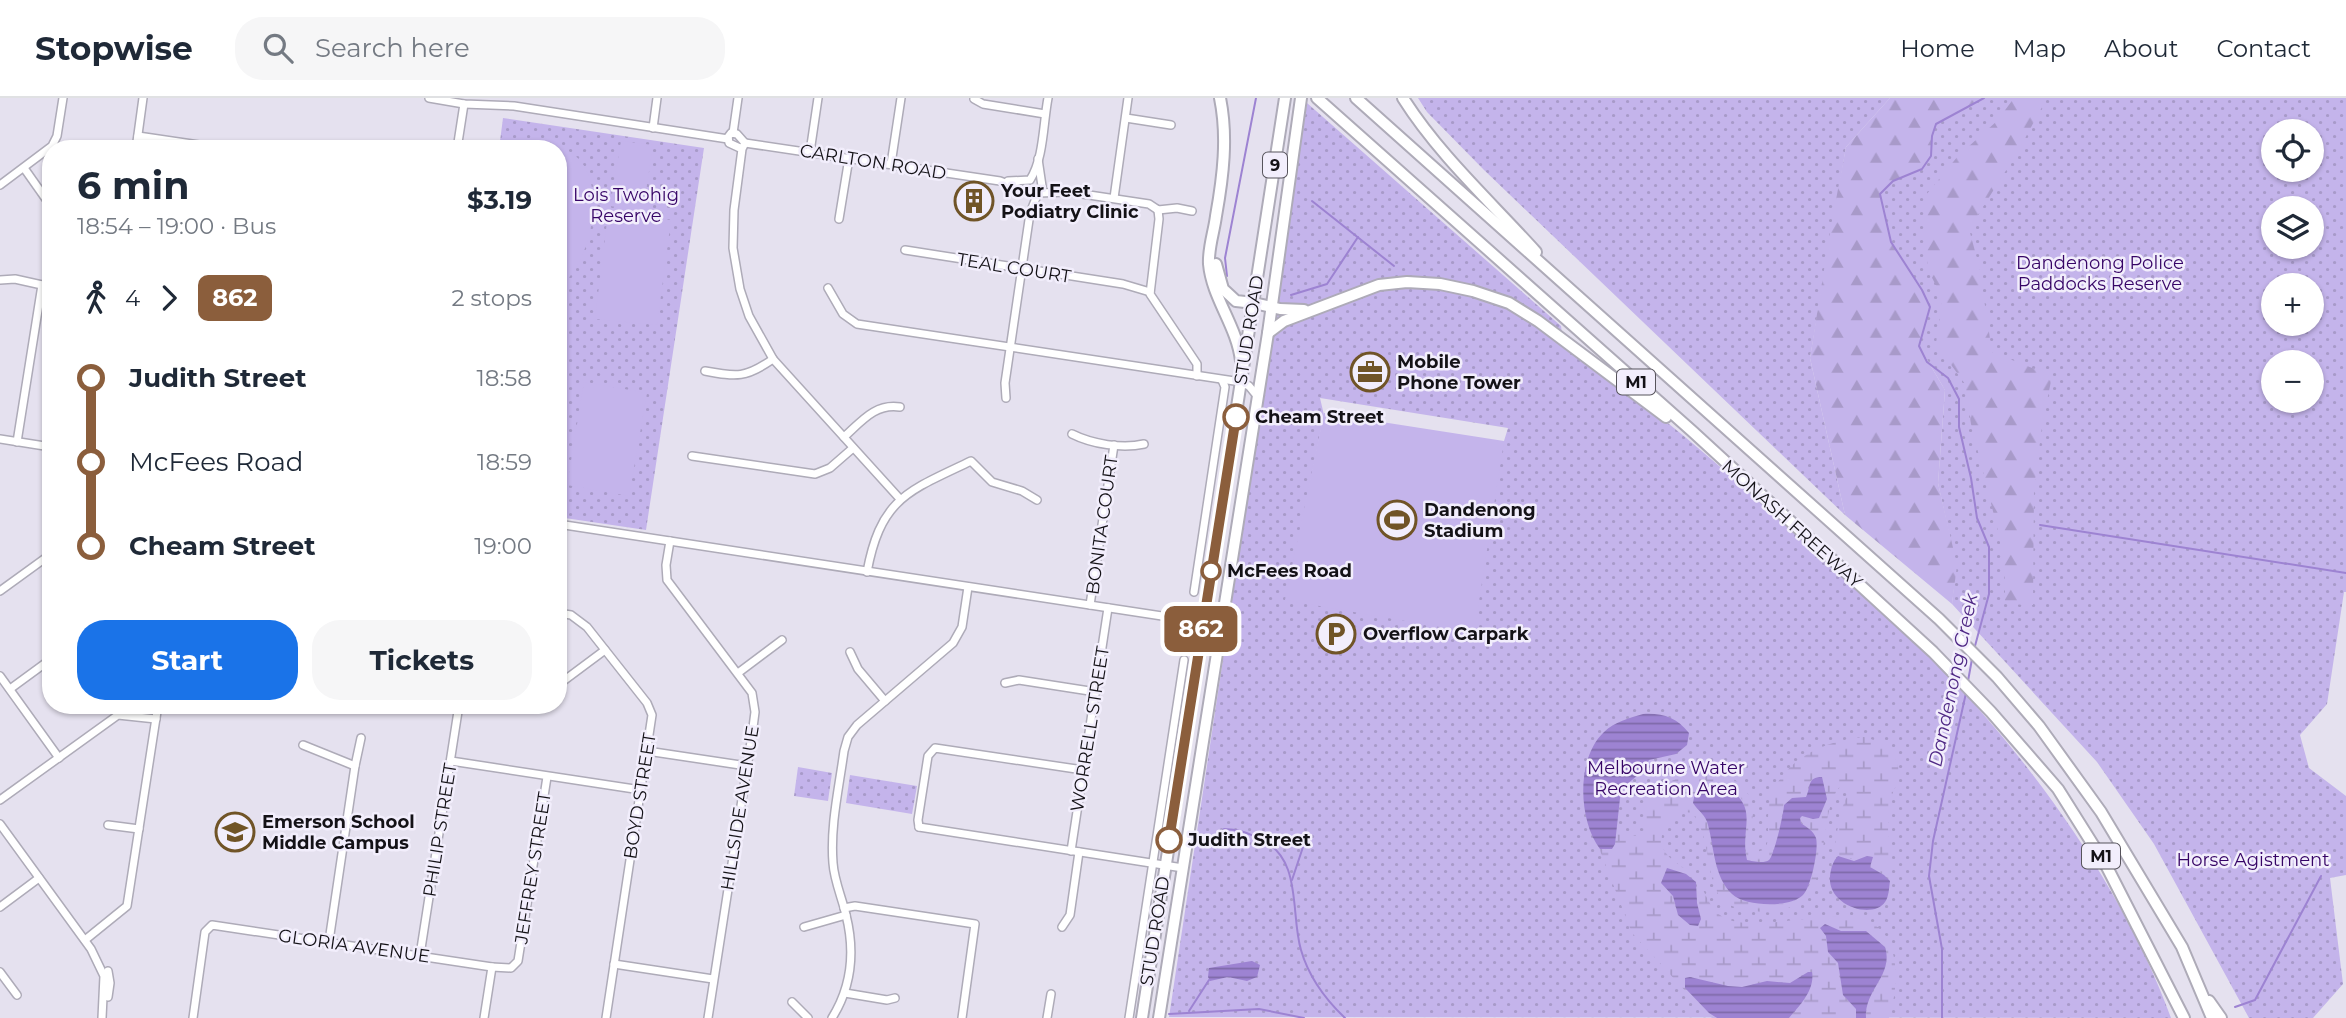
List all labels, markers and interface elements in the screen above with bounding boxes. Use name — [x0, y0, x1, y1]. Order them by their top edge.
search box — [235, 17, 725, 80]
text: Stopwise — [35, 28, 193, 68]
icon: search — [259, 29, 297, 67]
text: Search here — [315, 32, 470, 64]
text: Home — [1900, 34, 1975, 63]
text: Map — [2013, 34, 2066, 63]
text: About — [2104, 34, 2178, 63]
text: Contact — [2216, 34, 2311, 63]
map controls — [2261, 119, 2324, 413]
button: locate — [2261, 119, 2324, 182]
street label: CARLTON ROAD — [798, 140, 948, 184]
road number: 9 — [1263, 152, 1287, 178]
text: 6 min — [77, 162, 190, 209]
building icon: Your Feet Podiatry Clinic — [953, 180, 995, 222]
place label: Your Feet Podiatry Clinic — [1000, 180, 1139, 223]
text: $3.19 — [467, 184, 532, 216]
park label: Lois Twohig Reserve — [573, 184, 679, 227]
button: layers — [2261, 196, 2324, 259]
text: 18:54 – 19:00 · Bus — [77, 212, 276, 240]
street label: TEAL COURT — [955, 248, 1073, 288]
park label: Dandenong Police Paddocks Reserve — [2016, 252, 2184, 295]
button: + — [2261, 273, 2324, 336]
street label: STUD ROAD — [1229, 274, 1269, 386]
icon: walk — [77, 279, 115, 317]
icon: forward — [150, 279, 188, 317]
text: 862 — [212, 283, 258, 312]
text: 4 — [125, 284, 140, 312]
text: 2 stops — [452, 284, 532, 312]
button: − — [2261, 350, 2324, 413]
office icon: Mobile Phone Tower — [1349, 351, 1391, 393]
place label: Mobile Phone Tower — [1397, 351, 1521, 394]
text: Judith Street — [129, 362, 307, 394]
text: 18:58 — [476, 364, 532, 392]
road number: M1 — [1617, 370, 1655, 394]
marker: Cheam Street — [1223, 404, 1249, 430]
place label: Cheam Street — [1255, 406, 1384, 428]
text: McFees Road — [129, 446, 303, 478]
text: 18:59 — [477, 448, 532, 476]
street label: BONITA COURT — [1081, 453, 1123, 596]
street label: MONASH FREEWAY — [1717, 455, 1867, 593]
sports icon: Dandenong Stadium — [1376, 499, 1418, 541]
place label: Dandenong Stadium — [1424, 499, 1536, 542]
text: Cheam Street — [129, 530, 316, 562]
text: 19:00 — [474, 532, 532, 560]
place label: McFees Road — [1227, 560, 1352, 582]
marker: McFees Road — [1201, 561, 1221, 581]
water label: Dandenong Creek — [1923, 591, 1983, 769]
line badge: 862 — [1161, 606, 1241, 652]
parking icon: Overflow Carpark — [1315, 613, 1357, 655]
text: 862 — [1178, 614, 1224, 643]
button: Start — [77, 620, 298, 700]
button: Tickets — [312, 620, 532, 700]
place label: Overflow Carpark — [1363, 623, 1529, 645]
street label: WORRELL STREET — [1066, 644, 1114, 813]
street label: HILLSIDE AVENUE — [716, 724, 764, 892]
street label: BOYD STREET — [619, 731, 661, 861]
park label: Melbourne Water Recreation Area — [1587, 757, 1745, 800]
street label: PHILIP STREET — [419, 761, 462, 898]
street label: JEFFREY STREET — [510, 790, 556, 947]
school or university icon: Emerson School Middle Campus — [214, 811, 256, 853]
place label: Emerson School Middle Campus — [262, 811, 415, 854]
marker: Judith Street — [1156, 827, 1182, 853]
place label: Judith Street — [1187, 829, 1311, 851]
road number: M1 — [2082, 844, 2120, 869]
park label: Horse Agistment — [2177, 849, 2330, 871]
street label: STUD ROAD — [1135, 875, 1175, 987]
street label: GLORIA AVENUE — [277, 924, 431, 968]

